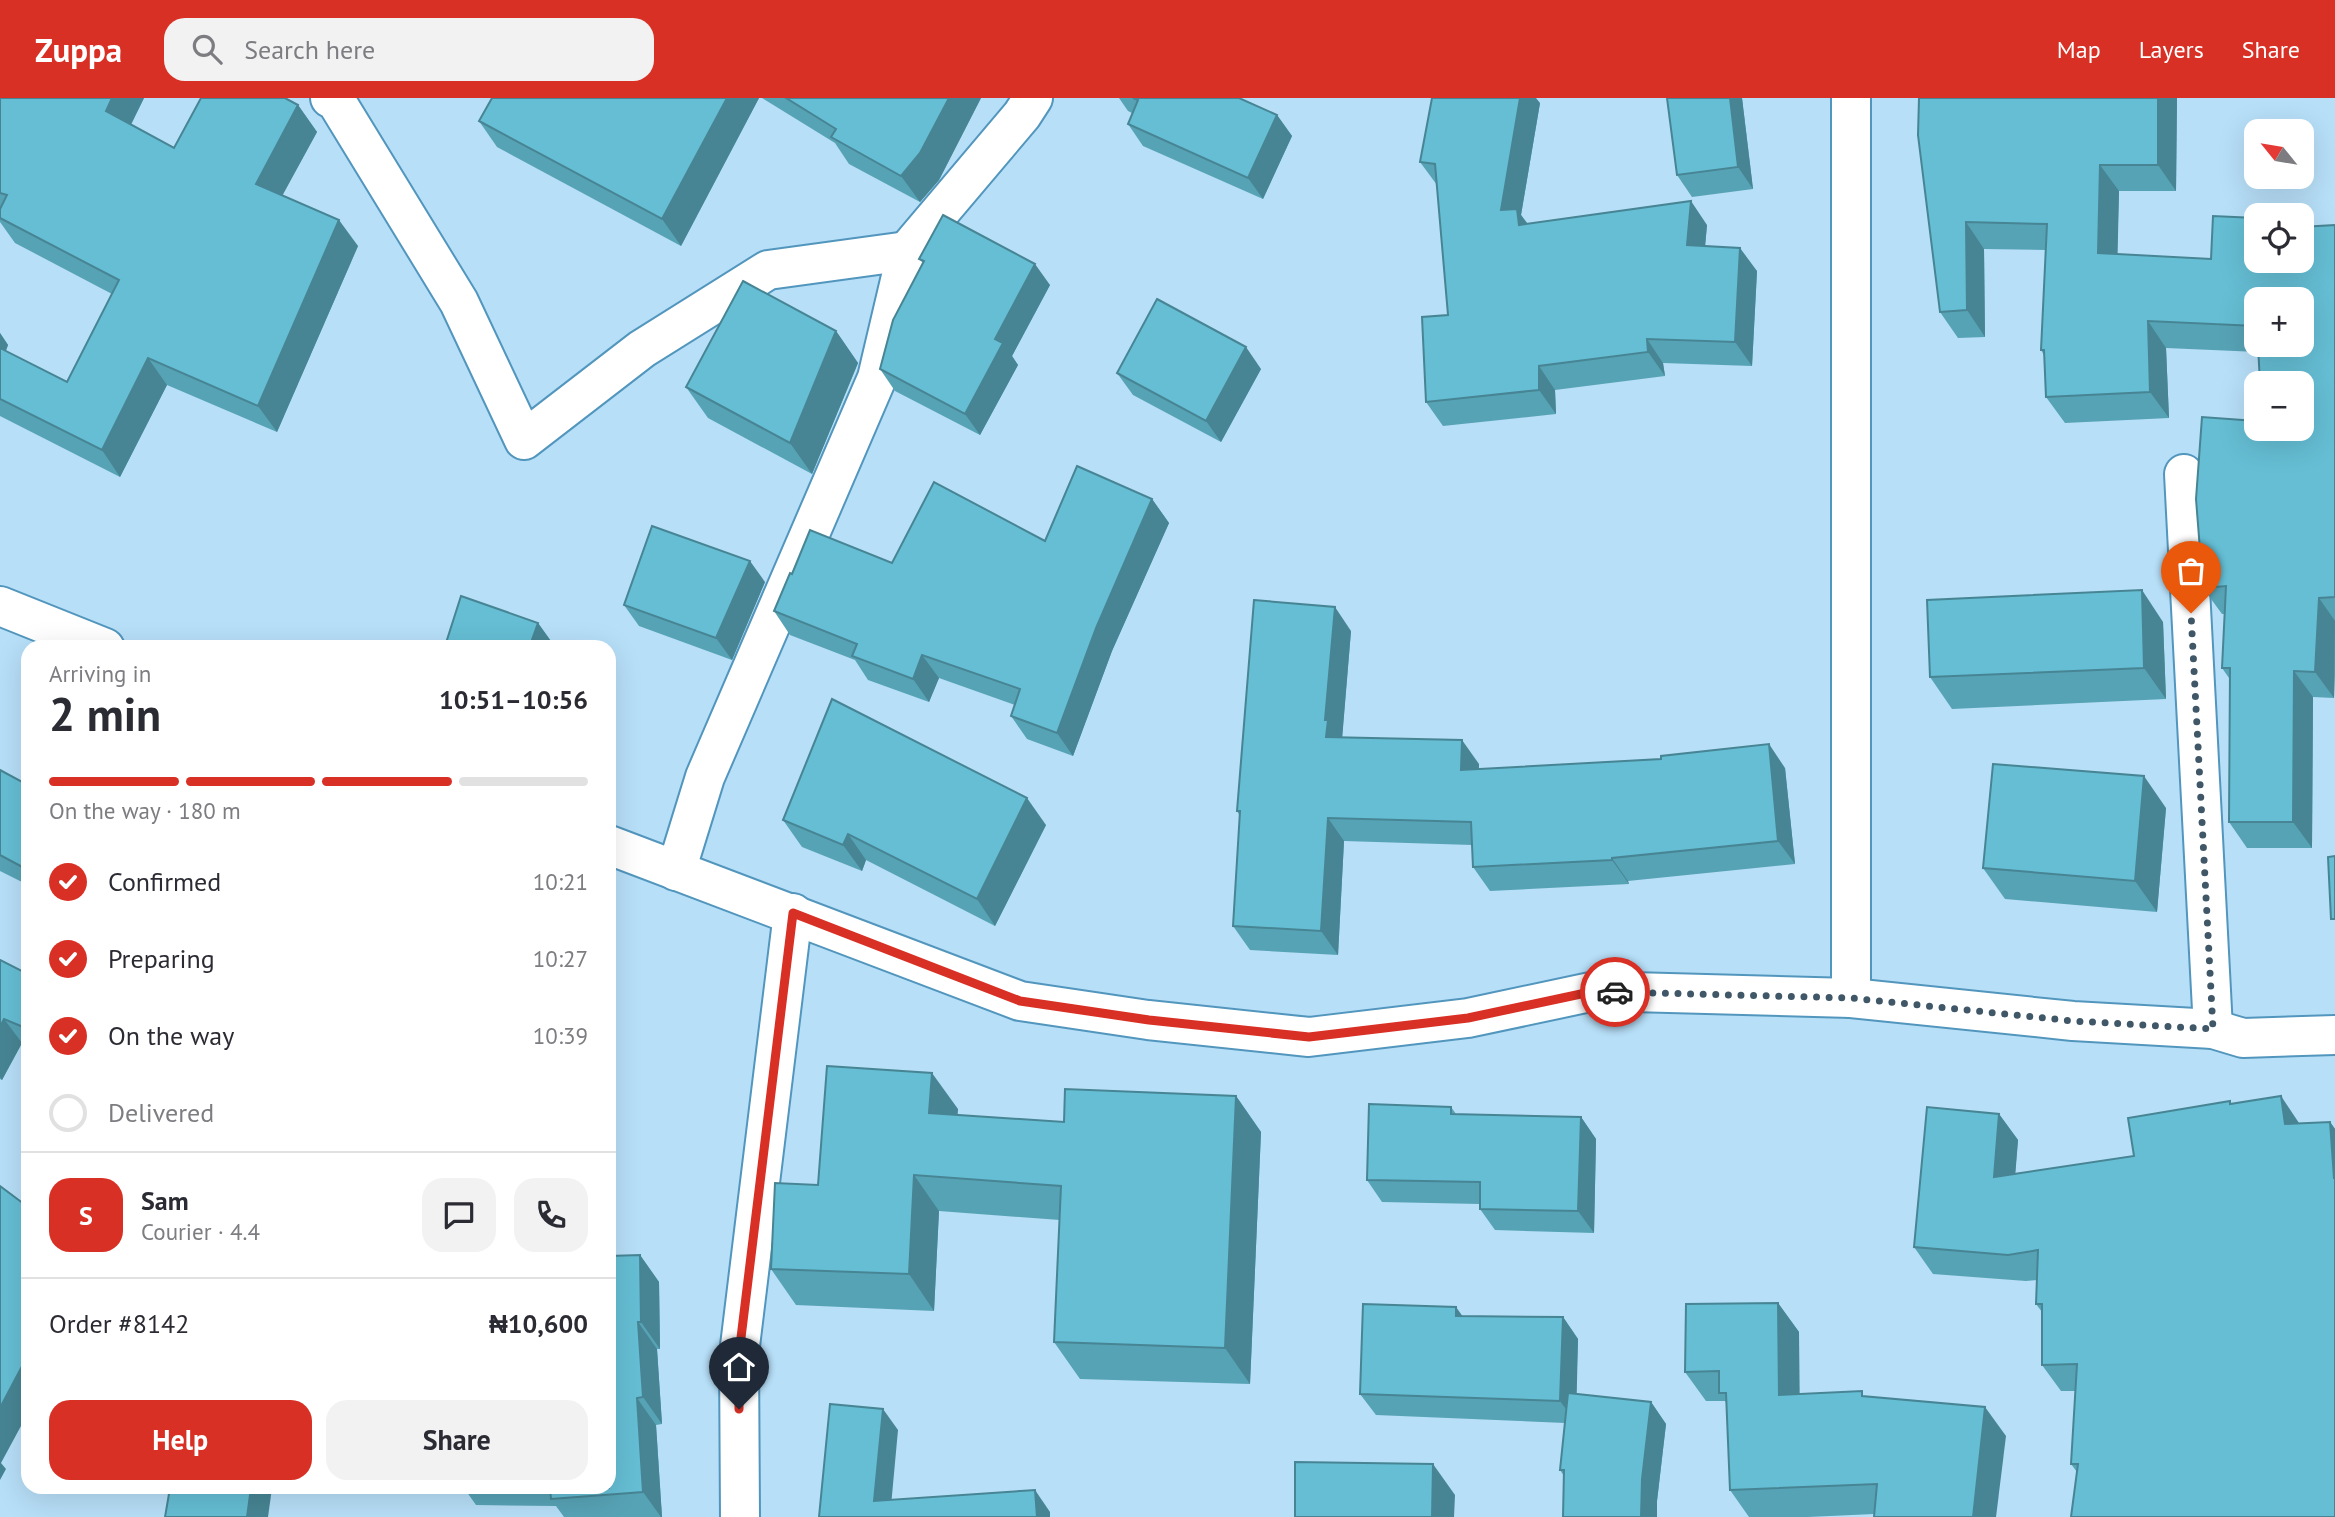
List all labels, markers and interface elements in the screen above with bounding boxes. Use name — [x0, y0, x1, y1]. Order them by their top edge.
search box — [164, 18, 654, 81]
text: Zuppa — [35, 28, 122, 71]
icon: search — [188, 30, 226, 68]
text: Search here — [244, 33, 375, 66]
text: Map — [2057, 34, 2101, 65]
text: Layers — [2139, 34, 2204, 65]
text: Share — [2242, 34, 2300, 65]
north arrow — [2244, 119, 2314, 189]
map controls — [2244, 119, 2314, 441]
button: locate — [2244, 203, 2314, 273]
button: + — [2244, 287, 2314, 357]
button: − — [2244, 371, 2314, 441]
pin — [2161, 541, 2221, 613]
icon: bag — [2172, 552, 2210, 590]
text: Arriving in — [49, 659, 151, 688]
text: 10:51–10:56 — [439, 683, 588, 716]
text: 2 min — [49, 684, 161, 744]
text: On the way · 180 m — [49, 796, 241, 825]
icon: check — [49, 863, 87, 901]
text: Confirmed — [108, 865, 221, 898]
text: 10:21 — [533, 867, 588, 896]
icon: check — [49, 940, 87, 978]
text: Preparing — [108, 942, 215, 975]
text: 10:27 — [533, 944, 588, 973]
courier — [1580, 957, 1650, 1027]
icon: car — [1596, 973, 1634, 1011]
icon: check — [49, 1017, 87, 1055]
text: On the way — [108, 1019, 234, 1052]
text: 10:39 — [533, 1021, 588, 1050]
text: Delivered — [108, 1096, 214, 1129]
button: chat — [422, 1178, 496, 1252]
button: phone — [514, 1178, 588, 1252]
text: Sam — [141, 1184, 189, 1217]
text: S — [79, 1199, 93, 1232]
text: Courier · 4.4 — [141, 1217, 260, 1246]
text: Order #8142 — [49, 1307, 189, 1340]
text: ₦10,600 — [489, 1307, 588, 1340]
pin — [709, 1337, 769, 1409]
icon: home — [720, 1348, 758, 1386]
button: Help — [49, 1400, 312, 1480]
button: Share — [326, 1400, 588, 1480]

